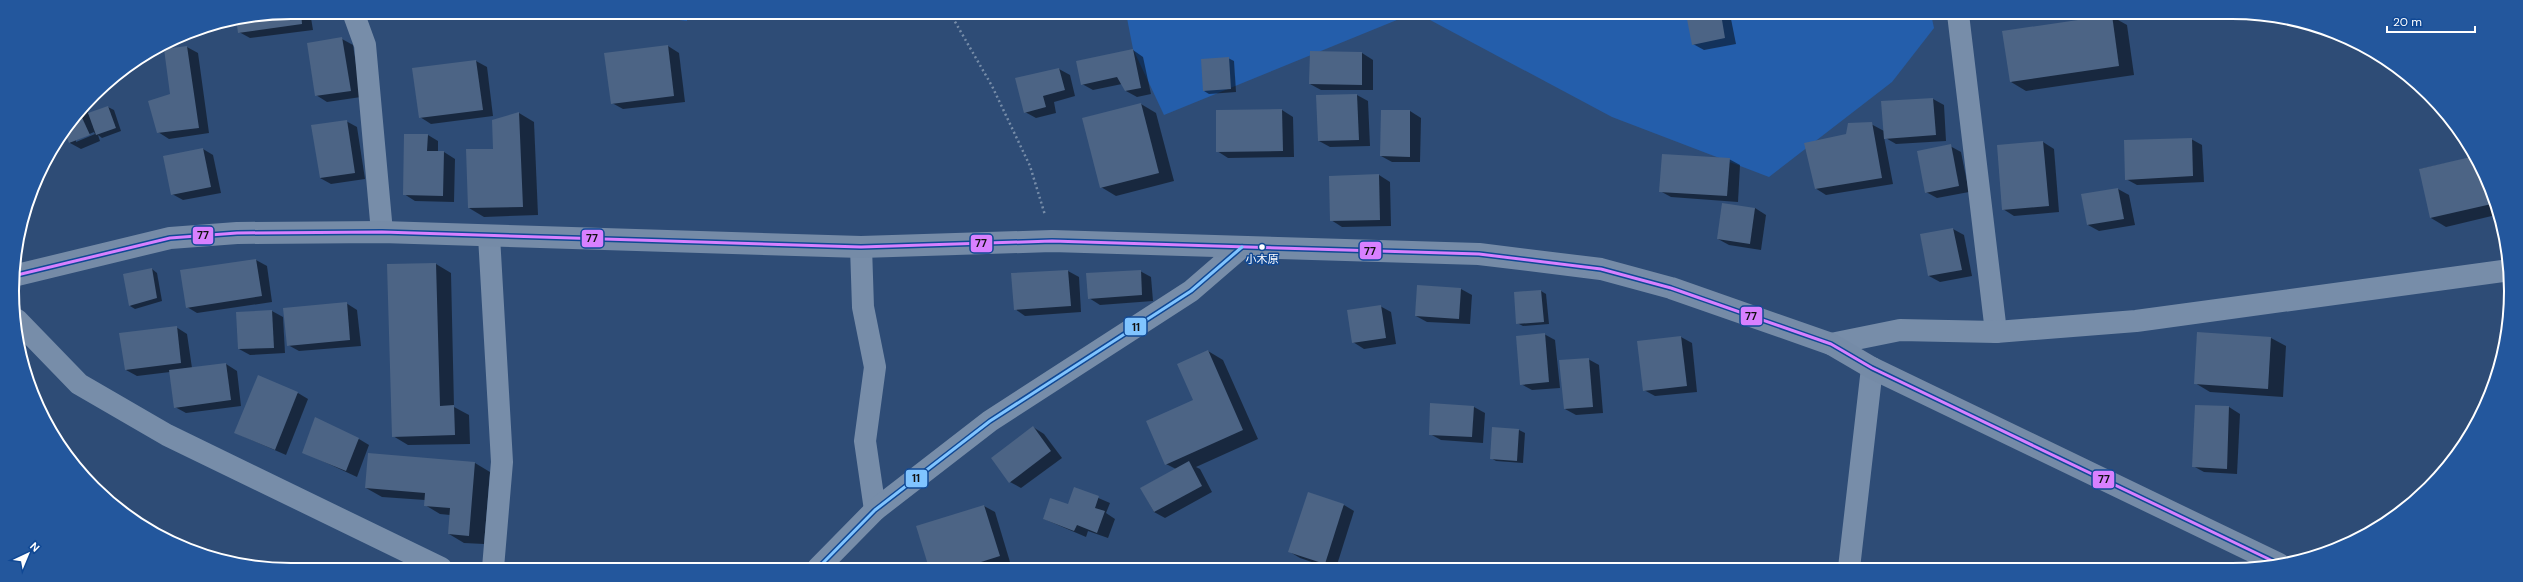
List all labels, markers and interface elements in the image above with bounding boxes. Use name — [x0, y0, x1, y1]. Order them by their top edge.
scale bar — [2387, 8, 2475, 34]
text: 20 m — [2393, 14, 2422, 30]
line badge: 77 — [192, 226, 214, 245]
text: 77 — [197, 228, 209, 242]
line badge: 77 — [581, 229, 604, 248]
text: 77 — [586, 231, 598, 245]
line badge: 77 — [970, 234, 993, 253]
text: 77 — [975, 236, 987, 250]
line badge: 77 — [1359, 241, 1382, 260]
marker: 小木原 — [1257, 242, 1267, 252]
text: 77 — [1364, 244, 1376, 258]
place label: 小木原 — [1246, 252, 1279, 266]
line badge: 77 — [1740, 306, 1763, 326]
text: 77 — [1745, 309, 1757, 323]
line badge: 11 — [1124, 317, 1147, 336]
text: 11 — [1132, 320, 1140, 334]
line badge: 11 — [905, 469, 928, 488]
line badge: 77 — [2092, 470, 2115, 489]
text: 11 — [912, 471, 920, 485]
text: 77 — [2098, 472, 2110, 486]
north arrow — [8, 534, 48, 574]
text: N — [27, 539, 43, 555]

